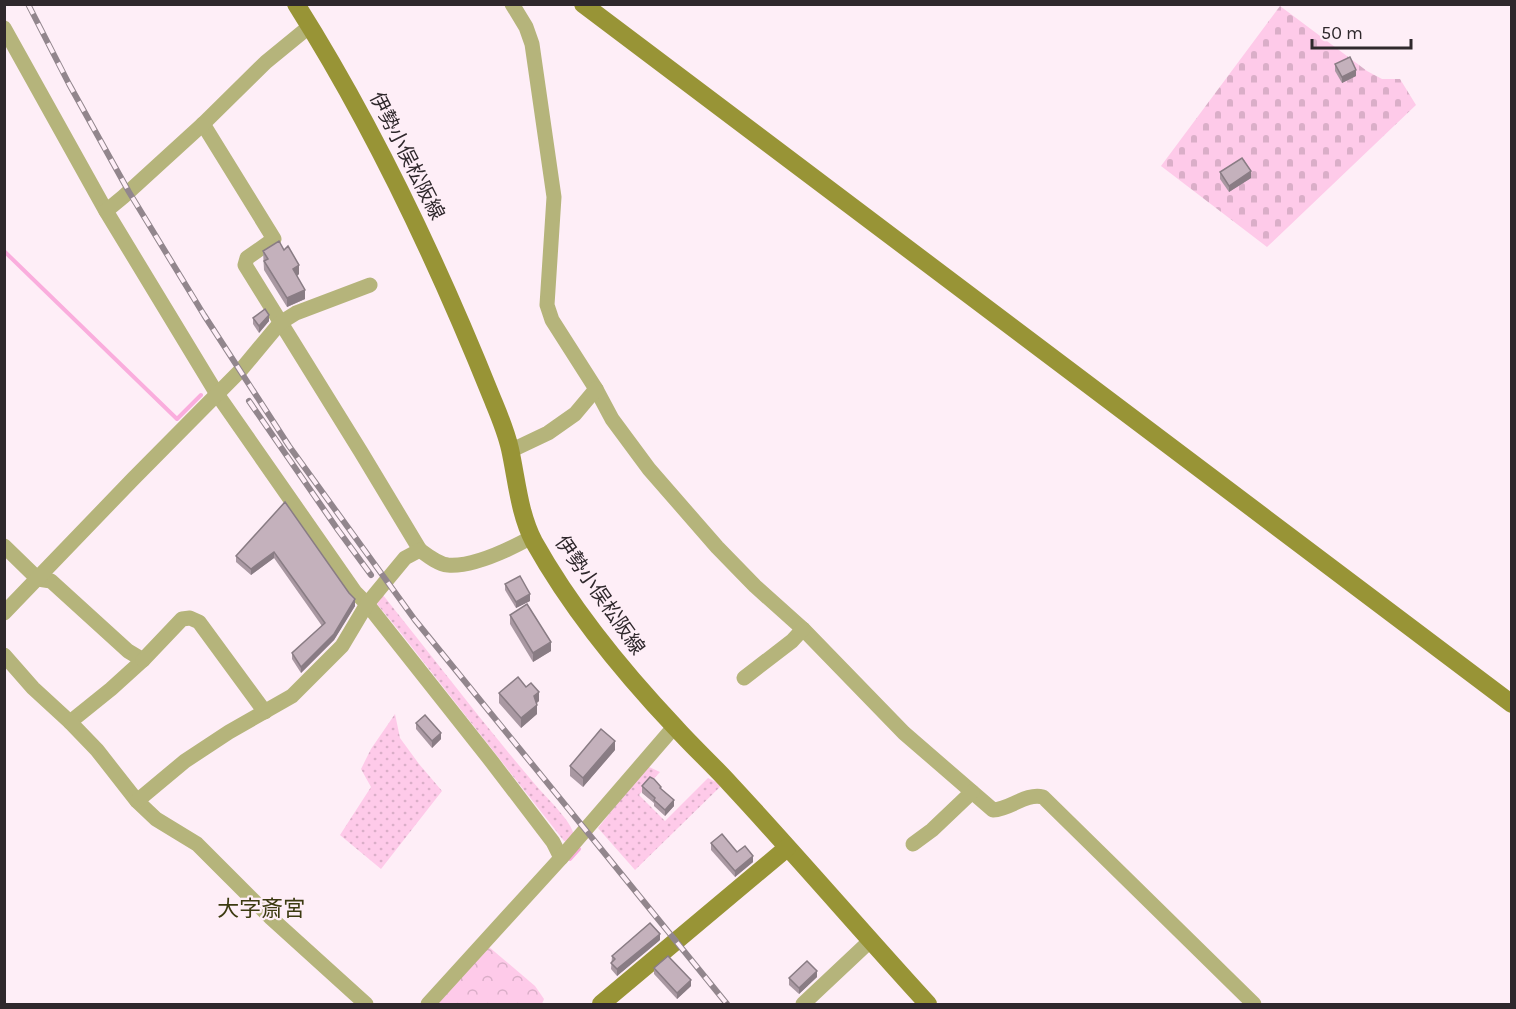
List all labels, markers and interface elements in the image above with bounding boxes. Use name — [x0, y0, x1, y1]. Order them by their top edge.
scale bar — [1312, 12, 1411, 50]
text: 50 m — [1321, 22, 1363, 44]
street label: 伊勢小俣松阪線 — [365, 88, 449, 224]
street label: 伊勢小俣松阪線 — [550, 531, 650, 659]
district label: 大字斎宮 — [217, 896, 305, 922]

